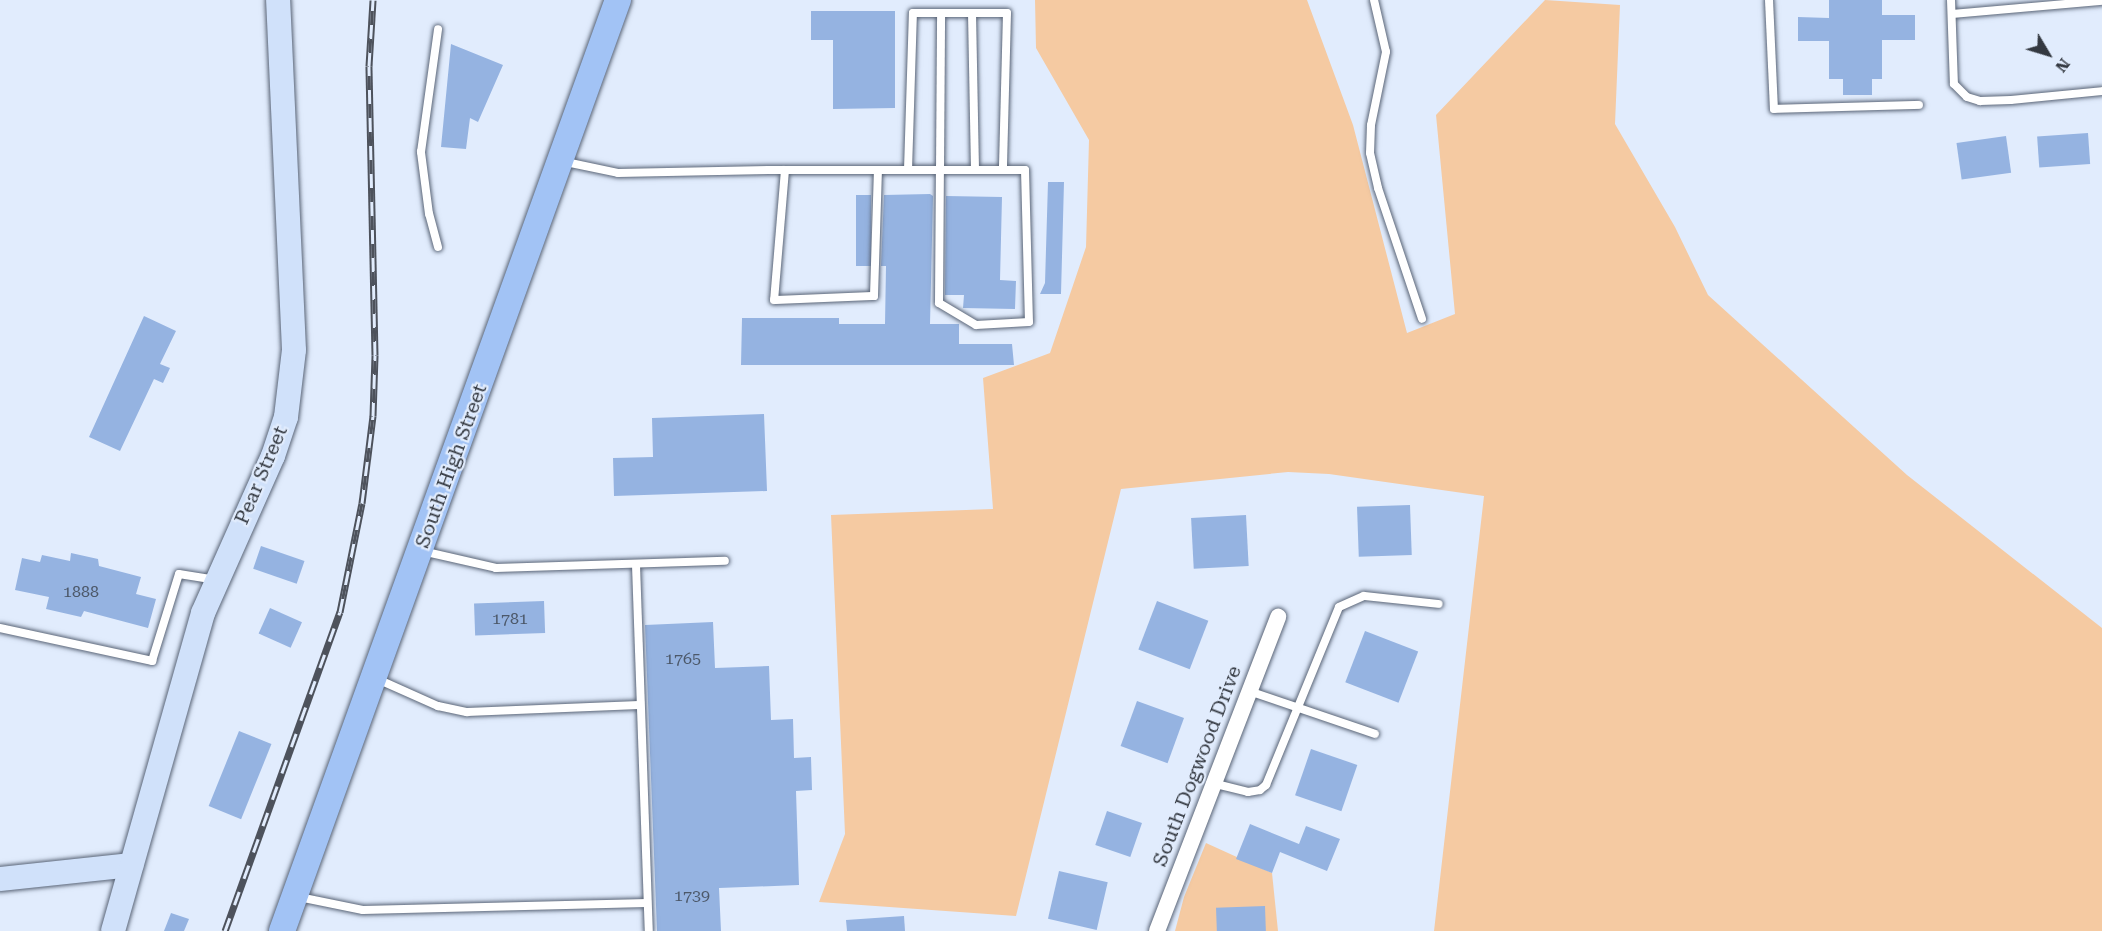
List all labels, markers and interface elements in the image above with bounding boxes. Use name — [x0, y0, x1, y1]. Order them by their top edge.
north arrow — [2018, 24, 2078, 84]
text: N — [2051, 55, 2074, 76]
street label: South High Street — [410, 381, 492, 551]
street label: Pear Street — [229, 422, 293, 528]
house number: 1888 — [63, 582, 99, 602]
house number: 1781 — [492, 609, 528, 629]
house number: 1765 — [665, 649, 701, 669]
street label: South Dogwood Drive — [1148, 662, 1246, 870]
house number: 1739 — [674, 886, 710, 906]

